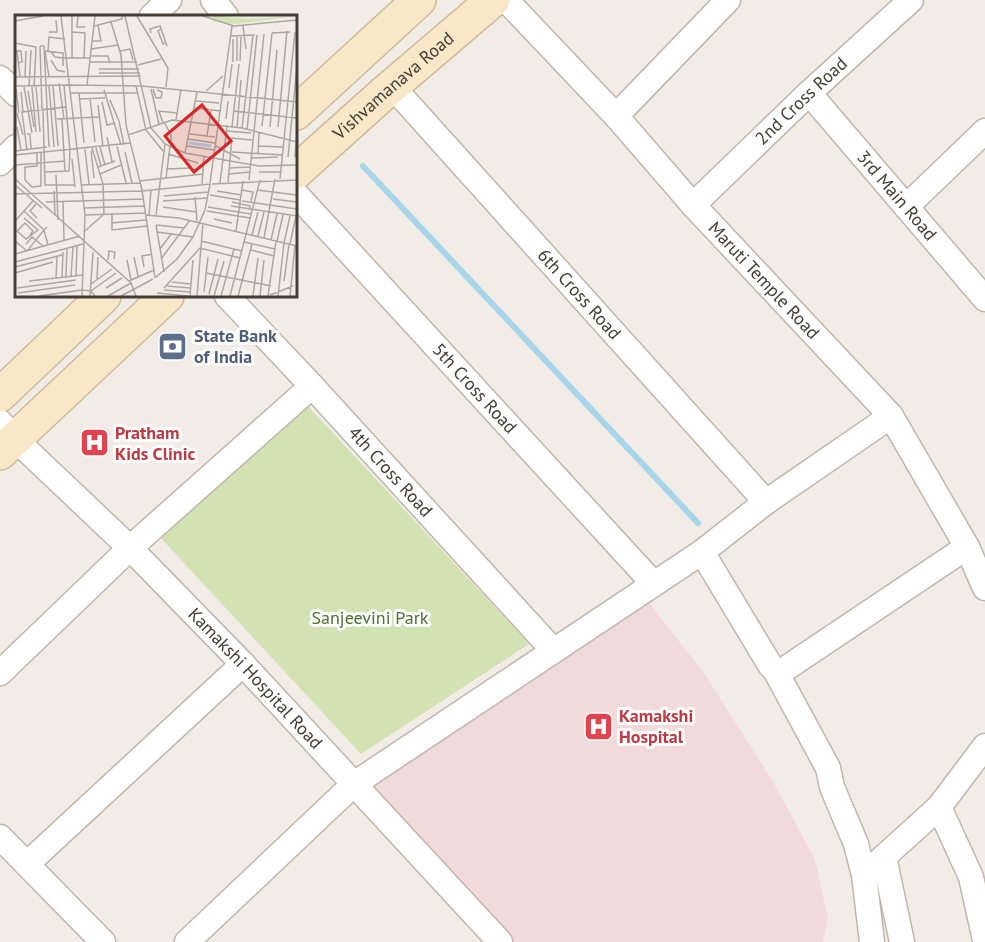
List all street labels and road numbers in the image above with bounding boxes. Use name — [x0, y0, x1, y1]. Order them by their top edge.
street label: Vishvamanava Road — [327, 27, 458, 145]
street label: 2nd Cross Road — [750, 52, 852, 150]
street label: 3rd Main Road — [852, 146, 942, 245]
street label: Maruti Temple Road — [703, 217, 825, 344]
street label: 6th Cross Road — [533, 244, 626, 344]
street label: 5th Cross Road — [428, 338, 522, 438]
street label: 4th Cross Road — [344, 421, 438, 522]
street label: Kamakshi Hospital Road — [183, 603, 328, 754]

